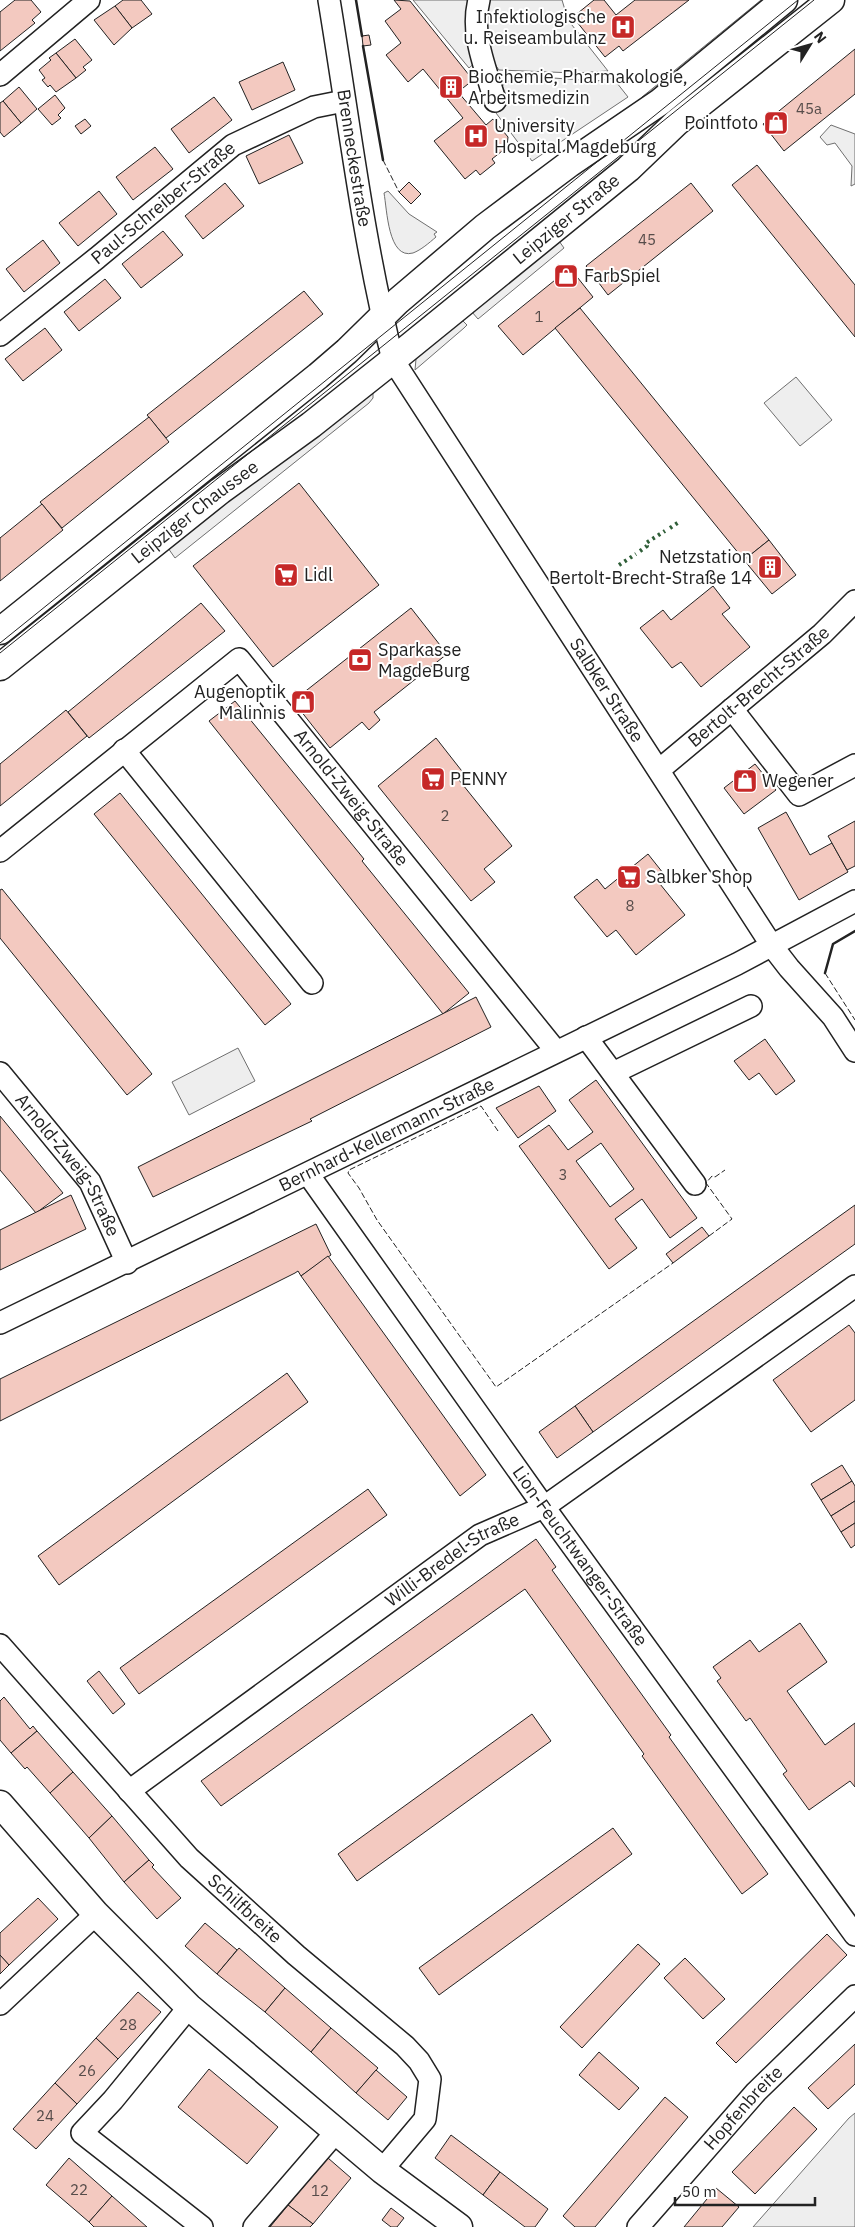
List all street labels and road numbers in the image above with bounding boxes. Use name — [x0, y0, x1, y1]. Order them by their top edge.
street label: Brenneckestraße — [332, 87, 377, 229]
street label: Paul-Schreiber-Straße — [86, 136, 240, 269]
street label: Leipziger Straße — [508, 169, 624, 269]
street label: Leipziger Chaussee — [126, 455, 263, 568]
street label: Bertolt-Brecht-Straße — [683, 621, 834, 752]
street label: Salbker Straße — [565, 633, 649, 747]
street label: Arnold-Zweig-Straße — [289, 724, 414, 871]
street label: Bernhard-Kellermann-Straße — [275, 1072, 498, 1196]
street label: Arnold-Zweig-Straße — [11, 1089, 125, 1240]
street label: Lion-Feuchtwanger-Straße — [508, 1461, 653, 1650]
street label: Willi-Bredel-Straße — [380, 1507, 523, 1611]
street label: Schilfbreite — [203, 1869, 287, 1948]
street label: Hopfenbreite — [699, 2060, 787, 2155]

